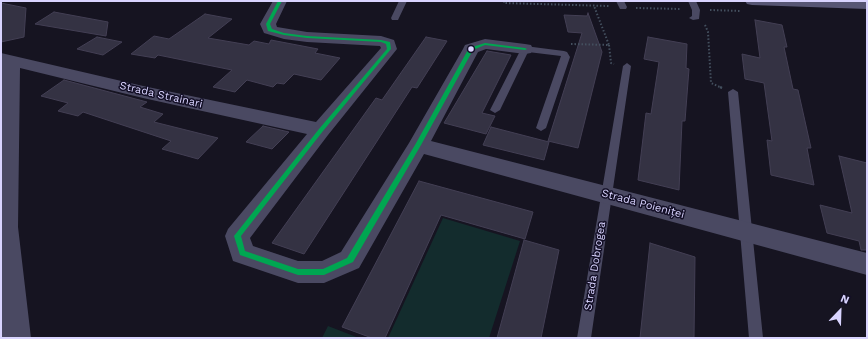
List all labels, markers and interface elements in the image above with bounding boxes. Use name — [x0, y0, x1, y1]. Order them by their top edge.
unlabelled marker — [466, 44, 476, 54]
street label: Strada Strainari — [118, 79, 204, 111]
street label: Strada Poieniței — [600, 187, 686, 221]
street label: Strada Dobrogea — [581, 221, 609, 311]
north arrow — [820, 291, 860, 331]
text: N — [839, 292, 851, 307]

